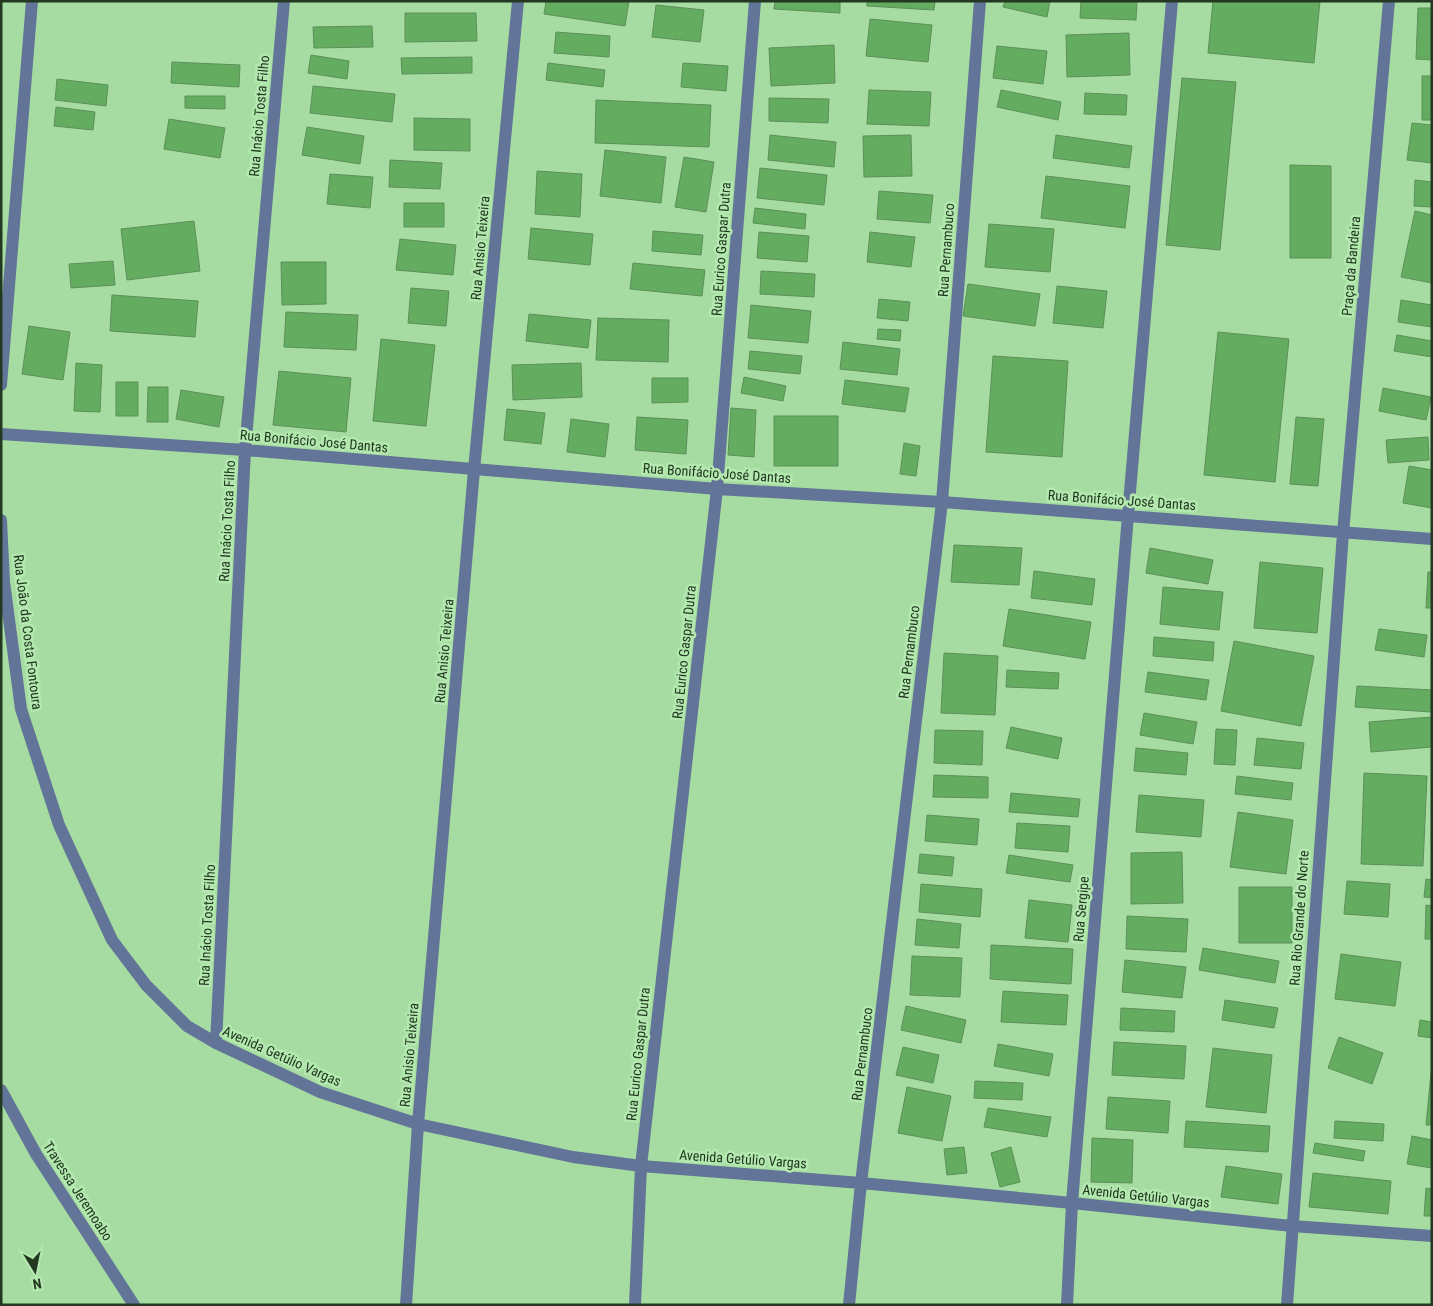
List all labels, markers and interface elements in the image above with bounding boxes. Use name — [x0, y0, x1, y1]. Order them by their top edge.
street label: Rua Inácio Tosta Filho — [246, 55, 272, 177]
street label: Rua Eurico Gaspar Dutra — [708, 182, 734, 316]
street label: Rua Anisio Teixeira — [467, 195, 493, 301]
street label: Rua Pernambuco — [935, 203, 957, 297]
street label: Praça da Bandeira — [1339, 215, 1363, 317]
street label: Rua Bonifácio José Dantas — [239, 427, 389, 455]
street label: Rua Inácio Tosta Filho — [216, 460, 238, 582]
street label: Rua Bonifácio José Dantas — [642, 460, 792, 486]
street label: Rua Bonifácio José Dantas — [1047, 487, 1197, 513]
street label: Rua João da Costa Fontoura — [11, 554, 45, 710]
street label: Rua Eurico Gaspar Dutra — [669, 585, 699, 719]
street label: Rua Anisio Teixeira — [431, 598, 457, 704]
street label: Rua Pernambuco — [895, 604, 923, 700]
street label: Rua Rio Grande do Norte — [1286, 849, 1312, 986]
street label: Rua Inácio Tosta Filho — [196, 864, 218, 986]
street label: Rua Sergipe — [1070, 875, 1092, 942]
street label: Rua Eurico Gaspar Dutra — [623, 987, 653, 1121]
street label: Rua Anisio Teixeira — [396, 1002, 422, 1108]
street label: Rua Pernambuco — [848, 1006, 876, 1102]
street label: Avenida Getúlio Vargas — [220, 1023, 344, 1089]
street label: Travessa Jeremoabo — [40, 1139, 116, 1243]
street label: Avenida Getúlio Vargas — [679, 1147, 807, 1171]
street label: Avenida Getúlio Vargas — [1082, 1181, 1210, 1211]
north arrow — [10, 1246, 60, 1296]
text: N — [32, 1275, 43, 1292]

